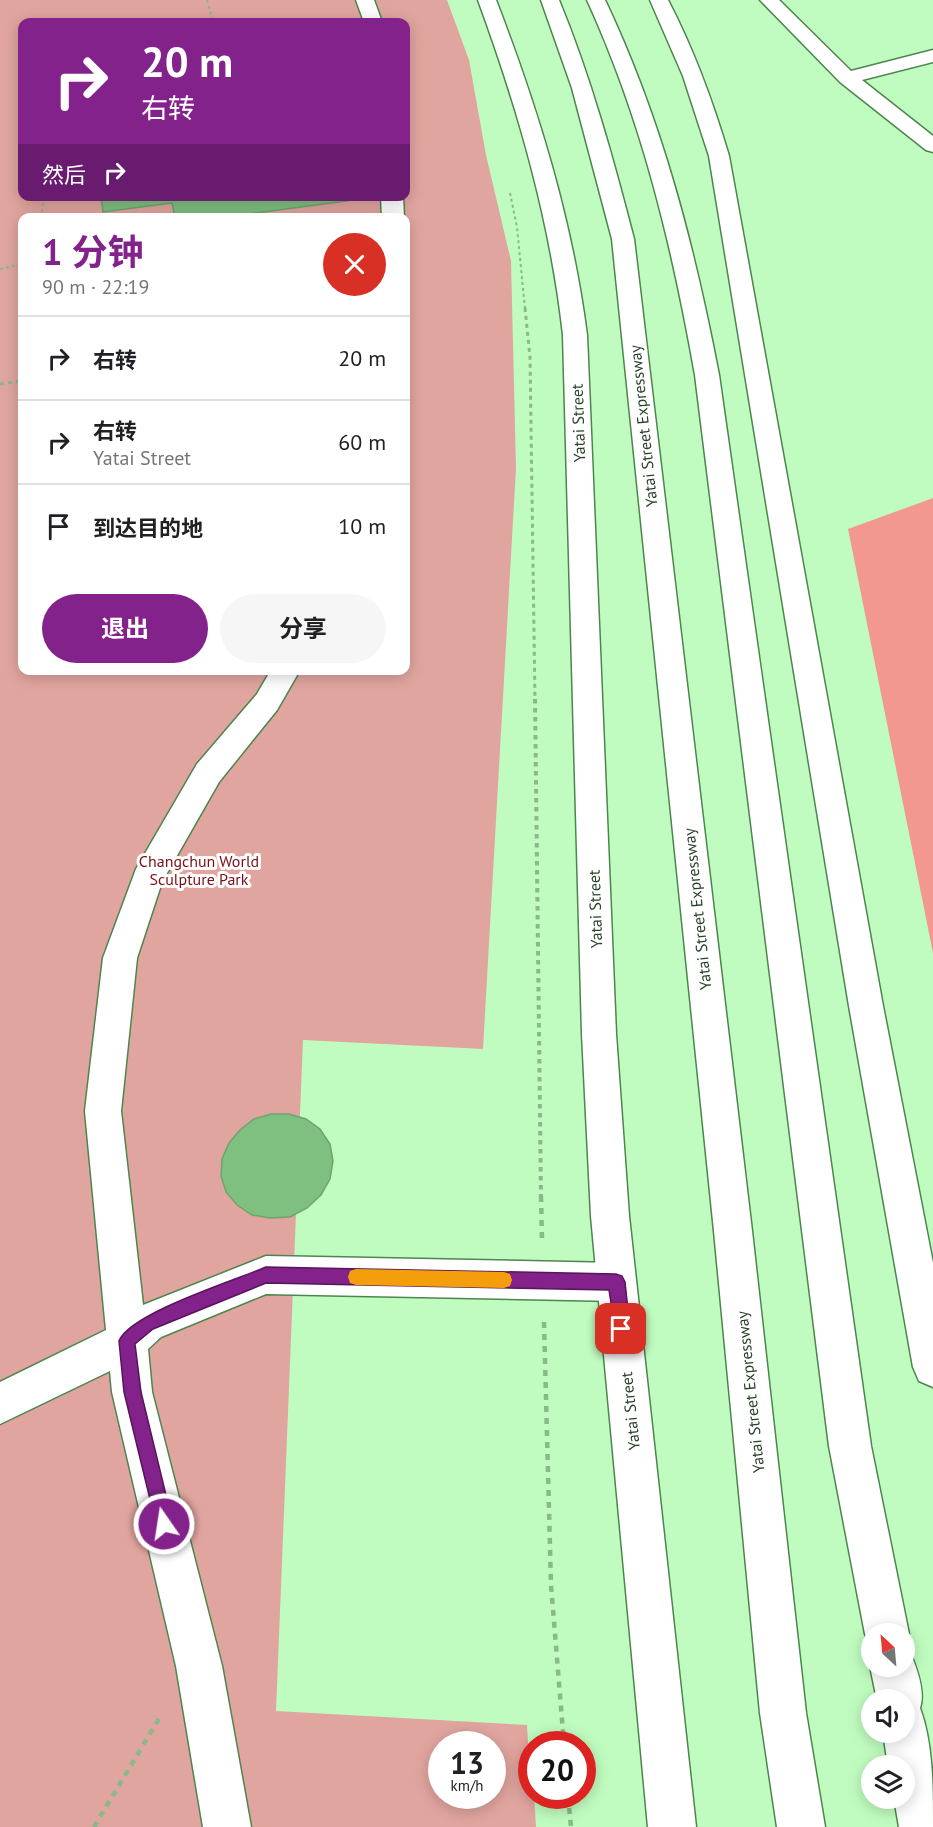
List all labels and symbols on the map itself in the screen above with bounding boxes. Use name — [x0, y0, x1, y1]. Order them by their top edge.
street label: Yatai Street Expressway — [625, 344, 661, 508]
street label: Yatai Street — [567, 383, 589, 463]
street label: Yatai Street Expressway — [679, 827, 715, 991]
park label: Changchun World Sculpture Park — [139, 851, 259, 889]
street label: Yatai Street — [584, 869, 606, 949]
pin — [595, 1303, 646, 1354]
street label: Yatai Street Expressway — [732, 1310, 768, 1474]
street label: Yatai Street — [616, 1370, 644, 1451]
position arrow — [132, 1492, 196, 1556]
north arrow — [861, 1623, 915, 1677]
speed limit sign: 20 — [518, 1731, 596, 1809]

